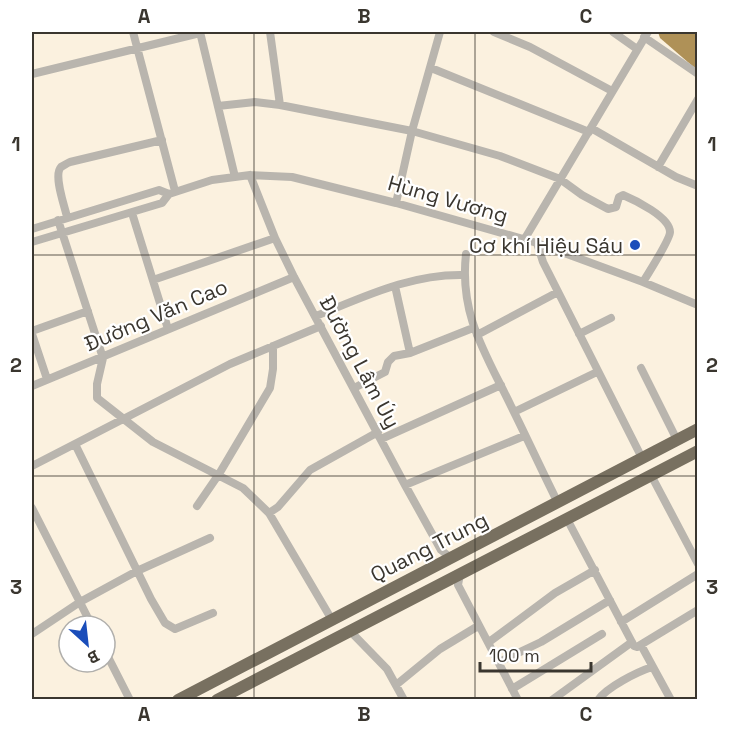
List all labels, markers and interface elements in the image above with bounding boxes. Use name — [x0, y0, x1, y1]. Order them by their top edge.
text: A — [138, 3, 151, 29]
text: B — [357, 3, 371, 29]
text: C — [580, 3, 593, 29]
text: 1 — [11, 131, 21, 157]
text: 1 — [707, 131, 717, 157]
street label: Hùng Vương — [385, 169, 511, 229]
place label: Cơ khí Hiệu Sáu — [469, 232, 623, 259]
marker: Cơ khí Hiệu Sáu — [628, 238, 642, 252]
street label: Đường Văn Cao — [80, 273, 232, 357]
street label: Đường Lâm Úy — [314, 291, 406, 433]
text: 2 — [10, 352, 22, 378]
text: 2 — [706, 352, 718, 378]
street label: Quang Trung — [366, 506, 492, 588]
text: 3 — [10, 574, 22, 600]
text: 3 — [706, 574, 718, 600]
north arrow — [57, 614, 117, 674]
scale bar — [480, 635, 591, 673]
text: 100 m — [489, 644, 540, 667]
text: B — [84, 645, 103, 669]
text: A — [138, 701, 151, 727]
text: B — [357, 701, 371, 727]
text: C — [580, 701, 593, 727]

